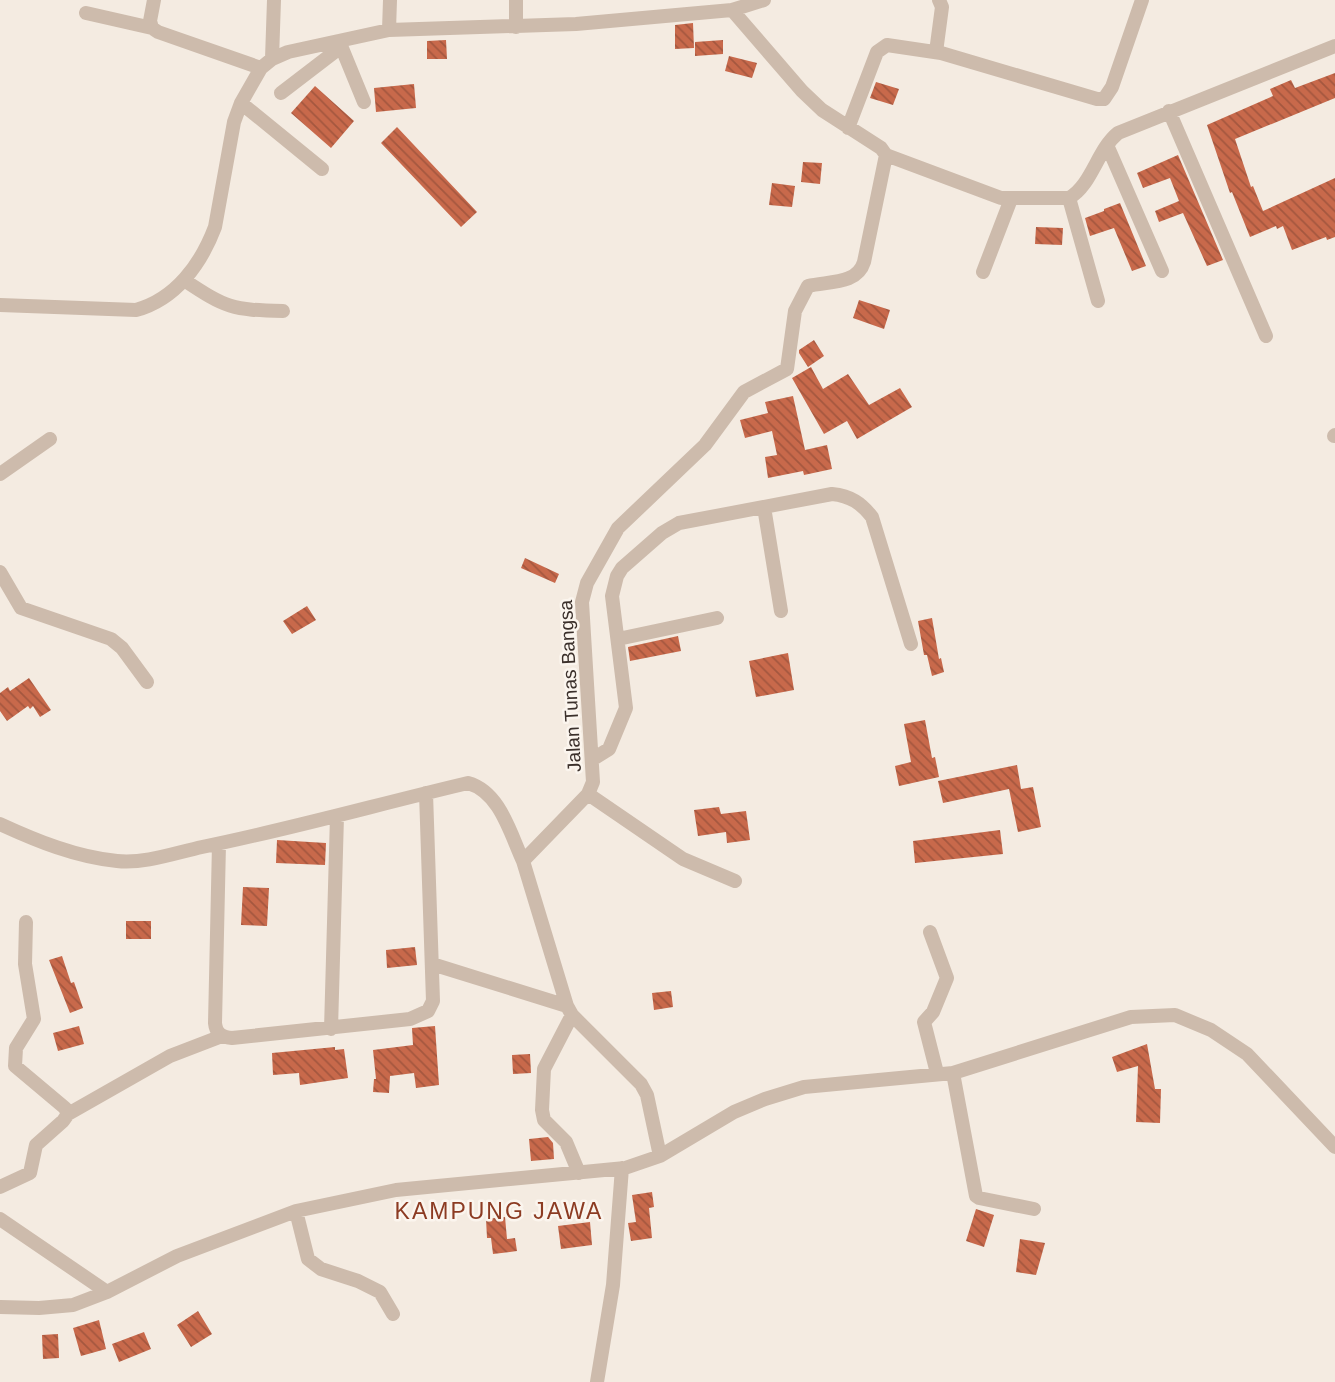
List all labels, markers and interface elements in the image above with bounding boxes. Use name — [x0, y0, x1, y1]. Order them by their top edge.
street label: Jalan Tunas Bangsa — [555, 599, 585, 773]
district label: KAMPUNG JAWA — [395, 1198, 603, 1224]

